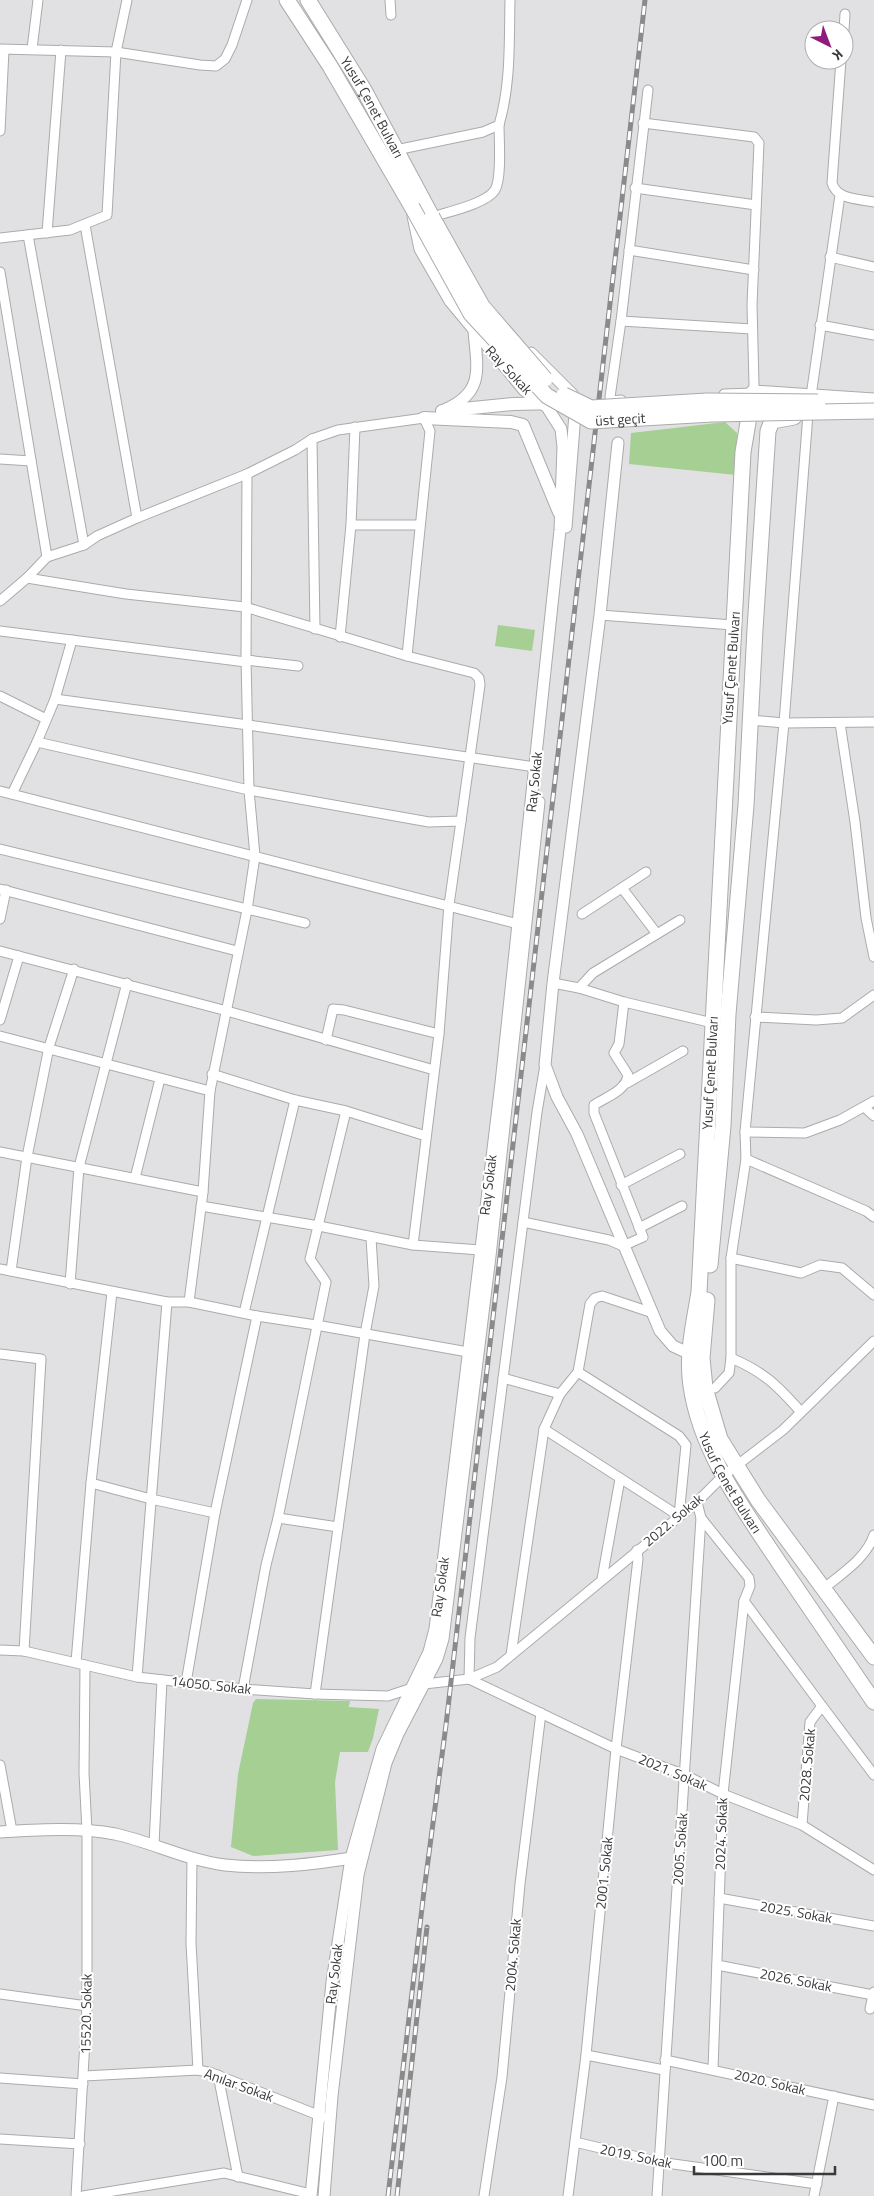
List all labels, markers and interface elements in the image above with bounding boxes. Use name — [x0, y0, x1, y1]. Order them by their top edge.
north arrow — [804, 20, 854, 70]
text: K — [827, 44, 848, 66]
street label: Yusuf Çenet Bulvarı — [335, 52, 410, 162]
street label: Ray Sokak — [481, 340, 538, 399]
street label: üst geçit — [595, 407, 646, 431]
street label: Yusuf Çenet Bulvarı — [716, 611, 745, 725]
street label: Ray Sokak — [520, 750, 547, 813]
street label: Yusuf Çenet Bulvarı — [696, 1016, 723, 1130]
street label: Ray Sokak — [473, 1153, 502, 1216]
street label: Yusuf Çenet Bulvarı — [694, 1428, 767, 1537]
street label: 2022. Sokak — [638, 1488, 708, 1551]
street label: Ray Sokak — [425, 1555, 454, 1618]
street label: 14050. Sokak — [170, 1670, 253, 1699]
street label: 2028. Sokak — [793, 1727, 820, 1802]
street label: 2021. Sokak — [636, 1748, 711, 1796]
street label: 2024. Sokak — [709, 1797, 732, 1871]
street label: 2005. Sokak — [666, 1812, 693, 1886]
street label: 2001. Sokak — [589, 1835, 618, 1910]
street label: 2025. Sokak — [758, 1895, 834, 1928]
street label: 2004. Sokak — [499, 1917, 526, 1992]
street label: Ray Sokak — [319, 1942, 348, 2005]
street label: 2026. Sokak — [758, 1962, 834, 1997]
street label: 15520. Sokak — [74, 1973, 97, 2055]
street label: Anılar Sokak — [202, 2062, 277, 2107]
street label: 2020. Sokak — [732, 2063, 808, 2100]
street label: 2019. Sokak — [598, 2138, 674, 2173]
scale bar — [694, 2144, 835, 2176]
text: 100 m — [702, 2149, 743, 2172]

